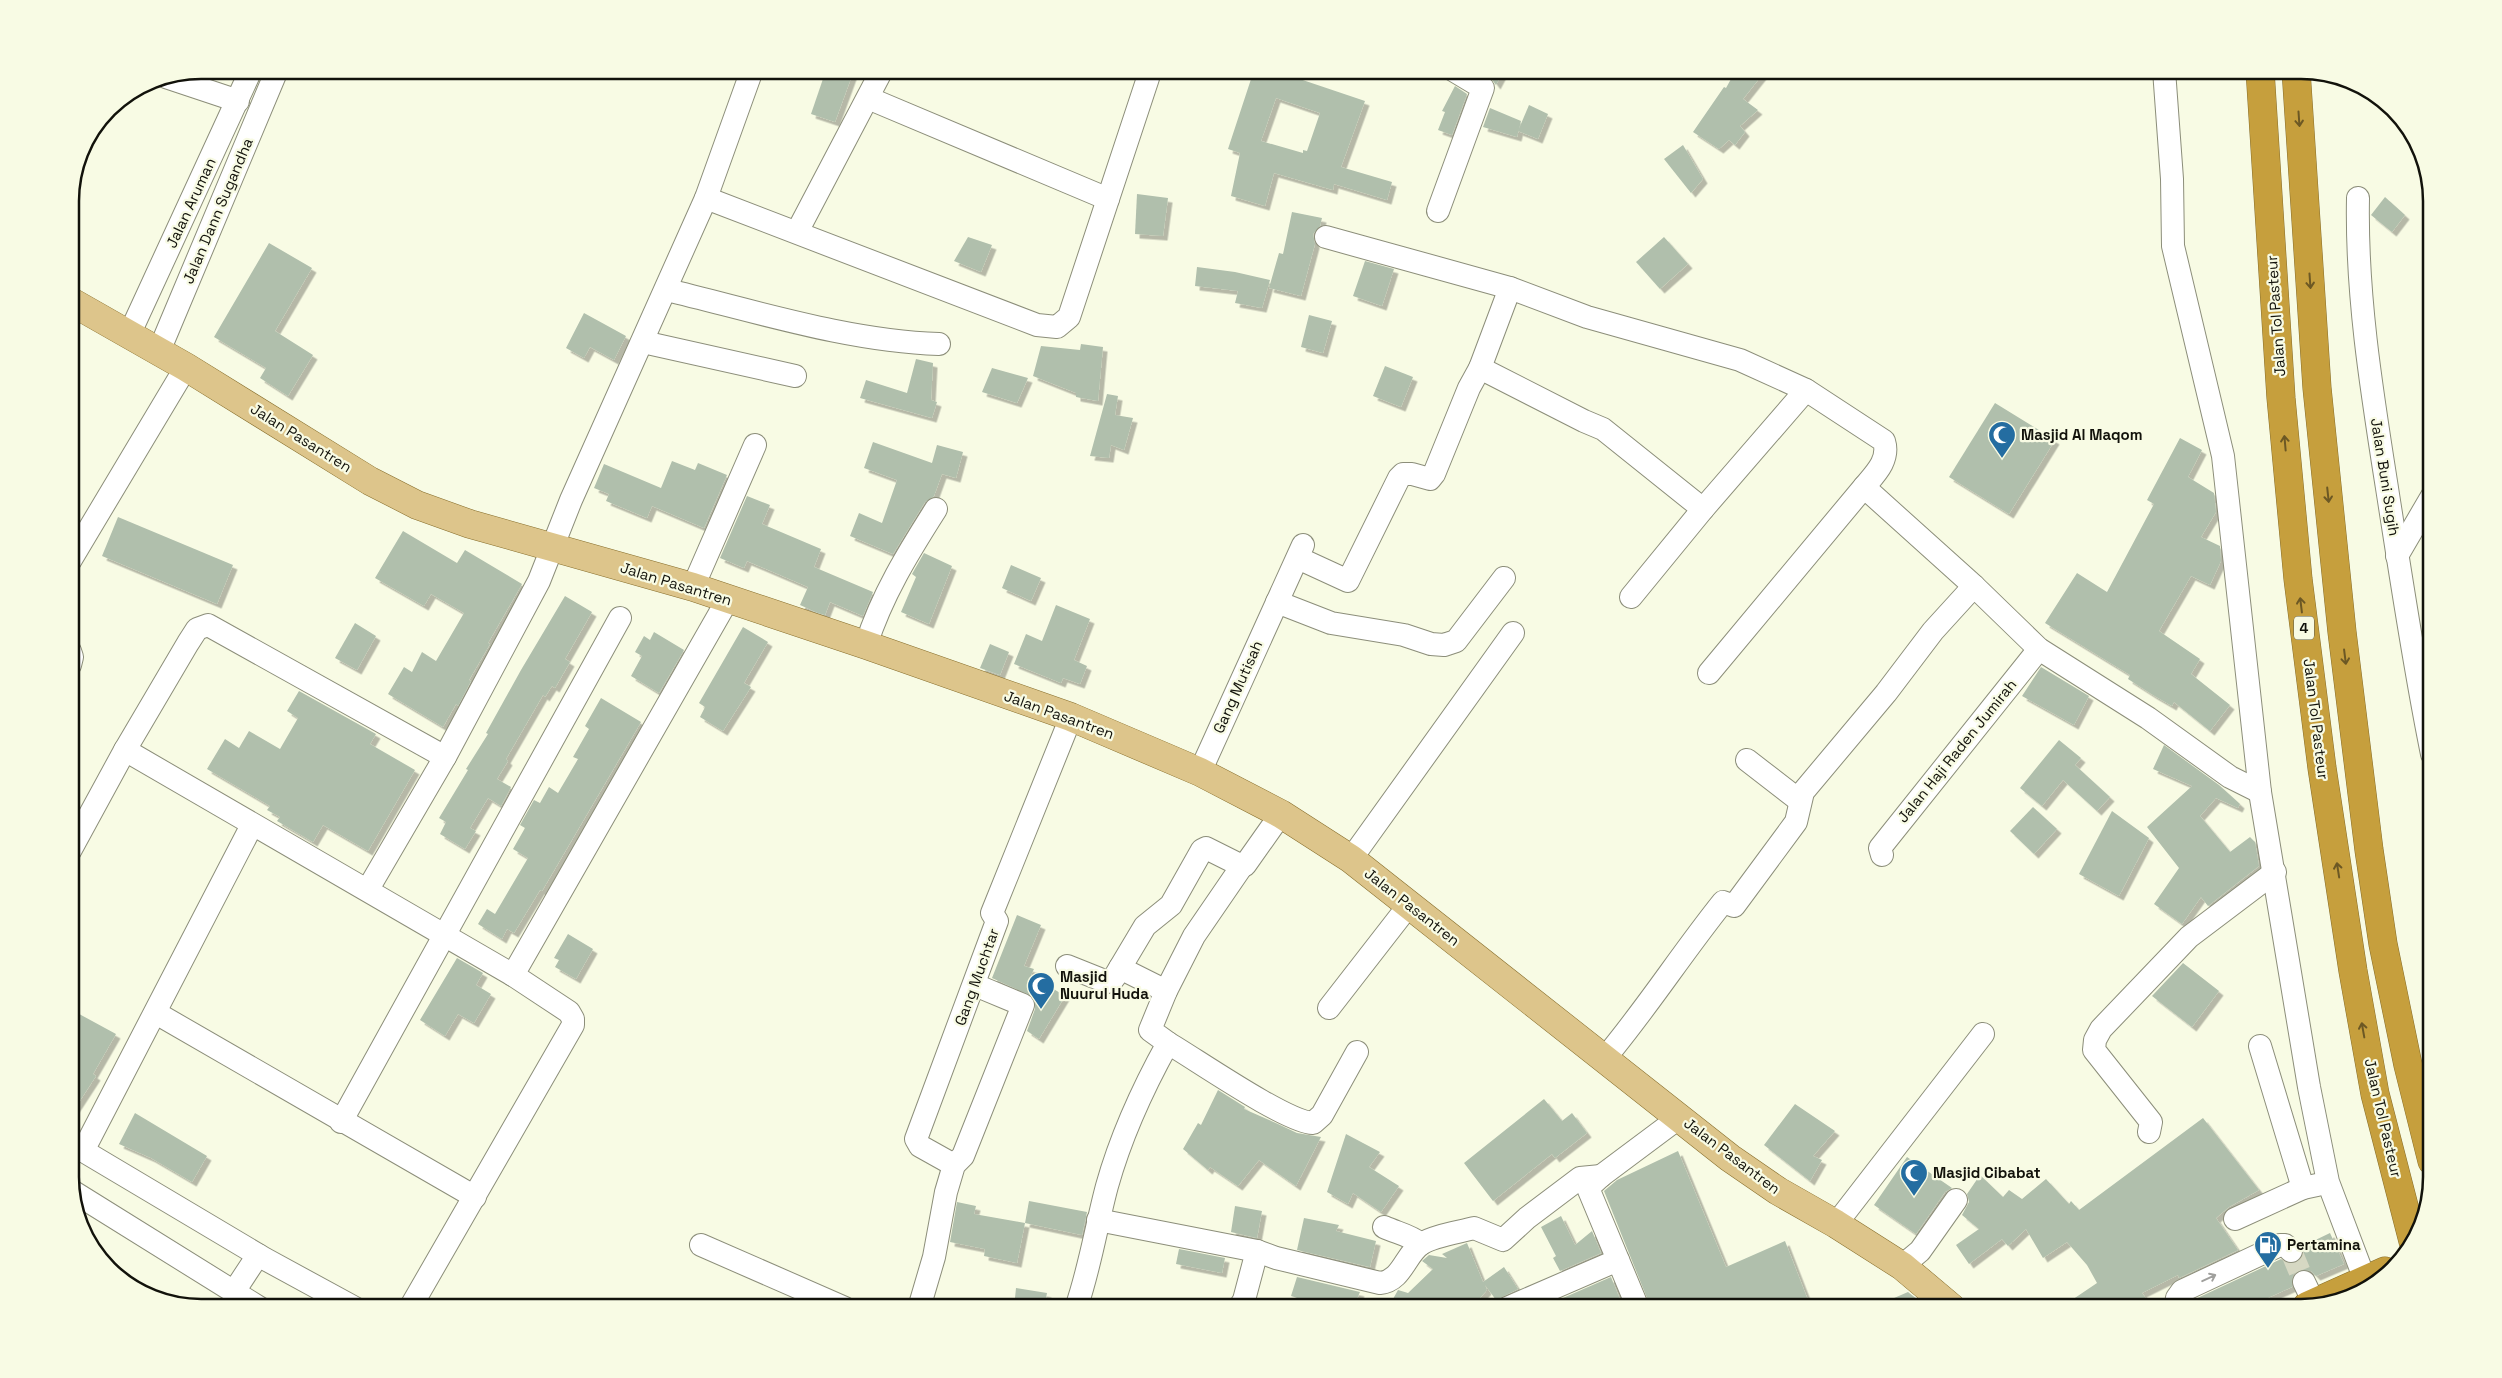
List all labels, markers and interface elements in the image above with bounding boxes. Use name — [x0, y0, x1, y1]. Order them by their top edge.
one-way arrow — [2294, 110, 2304, 126]
street label: Jalan Dann Sugandha — [178, 135, 257, 287]
street label: Jalan Aruman — [161, 155, 220, 251]
street label: Jalan Tol Pasteur — [2262, 254, 2289, 377]
one-way arrow — [2305, 273, 2315, 289]
street label: Jalan Pasantren — [247, 399, 355, 476]
street label: Jalan Buni Sugih — [2367, 417, 2404, 537]
mosque icon: Masjid Al Maqom — [1987, 420, 2017, 459]
place label: Masjid Al Maqom — [2021, 425, 2143, 444]
one-way arrow — [2281, 435, 2290, 451]
one-way arrow — [2323, 487, 2333, 503]
street label: Jalan Pasantren — [618, 558, 734, 610]
one-way arrow — [2296, 597, 2306, 613]
road number: 4 — [2294, 616, 2314, 640]
street label: Gang Mutisah — [1209, 637, 1266, 736]
one-way arrow — [2340, 648, 2350, 664]
street label: Jalan Tol Pasteur — [2300, 657, 2333, 781]
street label: Jalan Haji Raden Jumirah — [1893, 675, 2020, 826]
street label: Jalan Pasantren — [1002, 686, 1117, 743]
one-way arrow — [2332, 862, 2342, 878]
street label: Jalan Pasantren — [1361, 863, 1464, 950]
street label: Gang Muchtar — [950, 925, 1003, 1028]
place label: Masjid Nuurul Huda — [1060, 967, 1149, 1003]
mosque icon: Masjid Nuurul Huda — [1026, 971, 1056, 1010]
one-way arrow — [2358, 1022, 2368, 1038]
street label: Jalan Tol Pasteur — [2361, 1056, 2407, 1180]
street label: Jalan Pasantren — [1680, 1113, 1784, 1198]
mosque icon: Masjid Cibabat — [1899, 1158, 1929, 1197]
place label: Masjid Cibabat — [1933, 1163, 2041, 1182]
fuel station icon: Pertamina — [2253, 1230, 2283, 1269]
place label: Pertamina — [2287, 1235, 2361, 1254]
one-way arrow — [2201, 1273, 2216, 1282]

